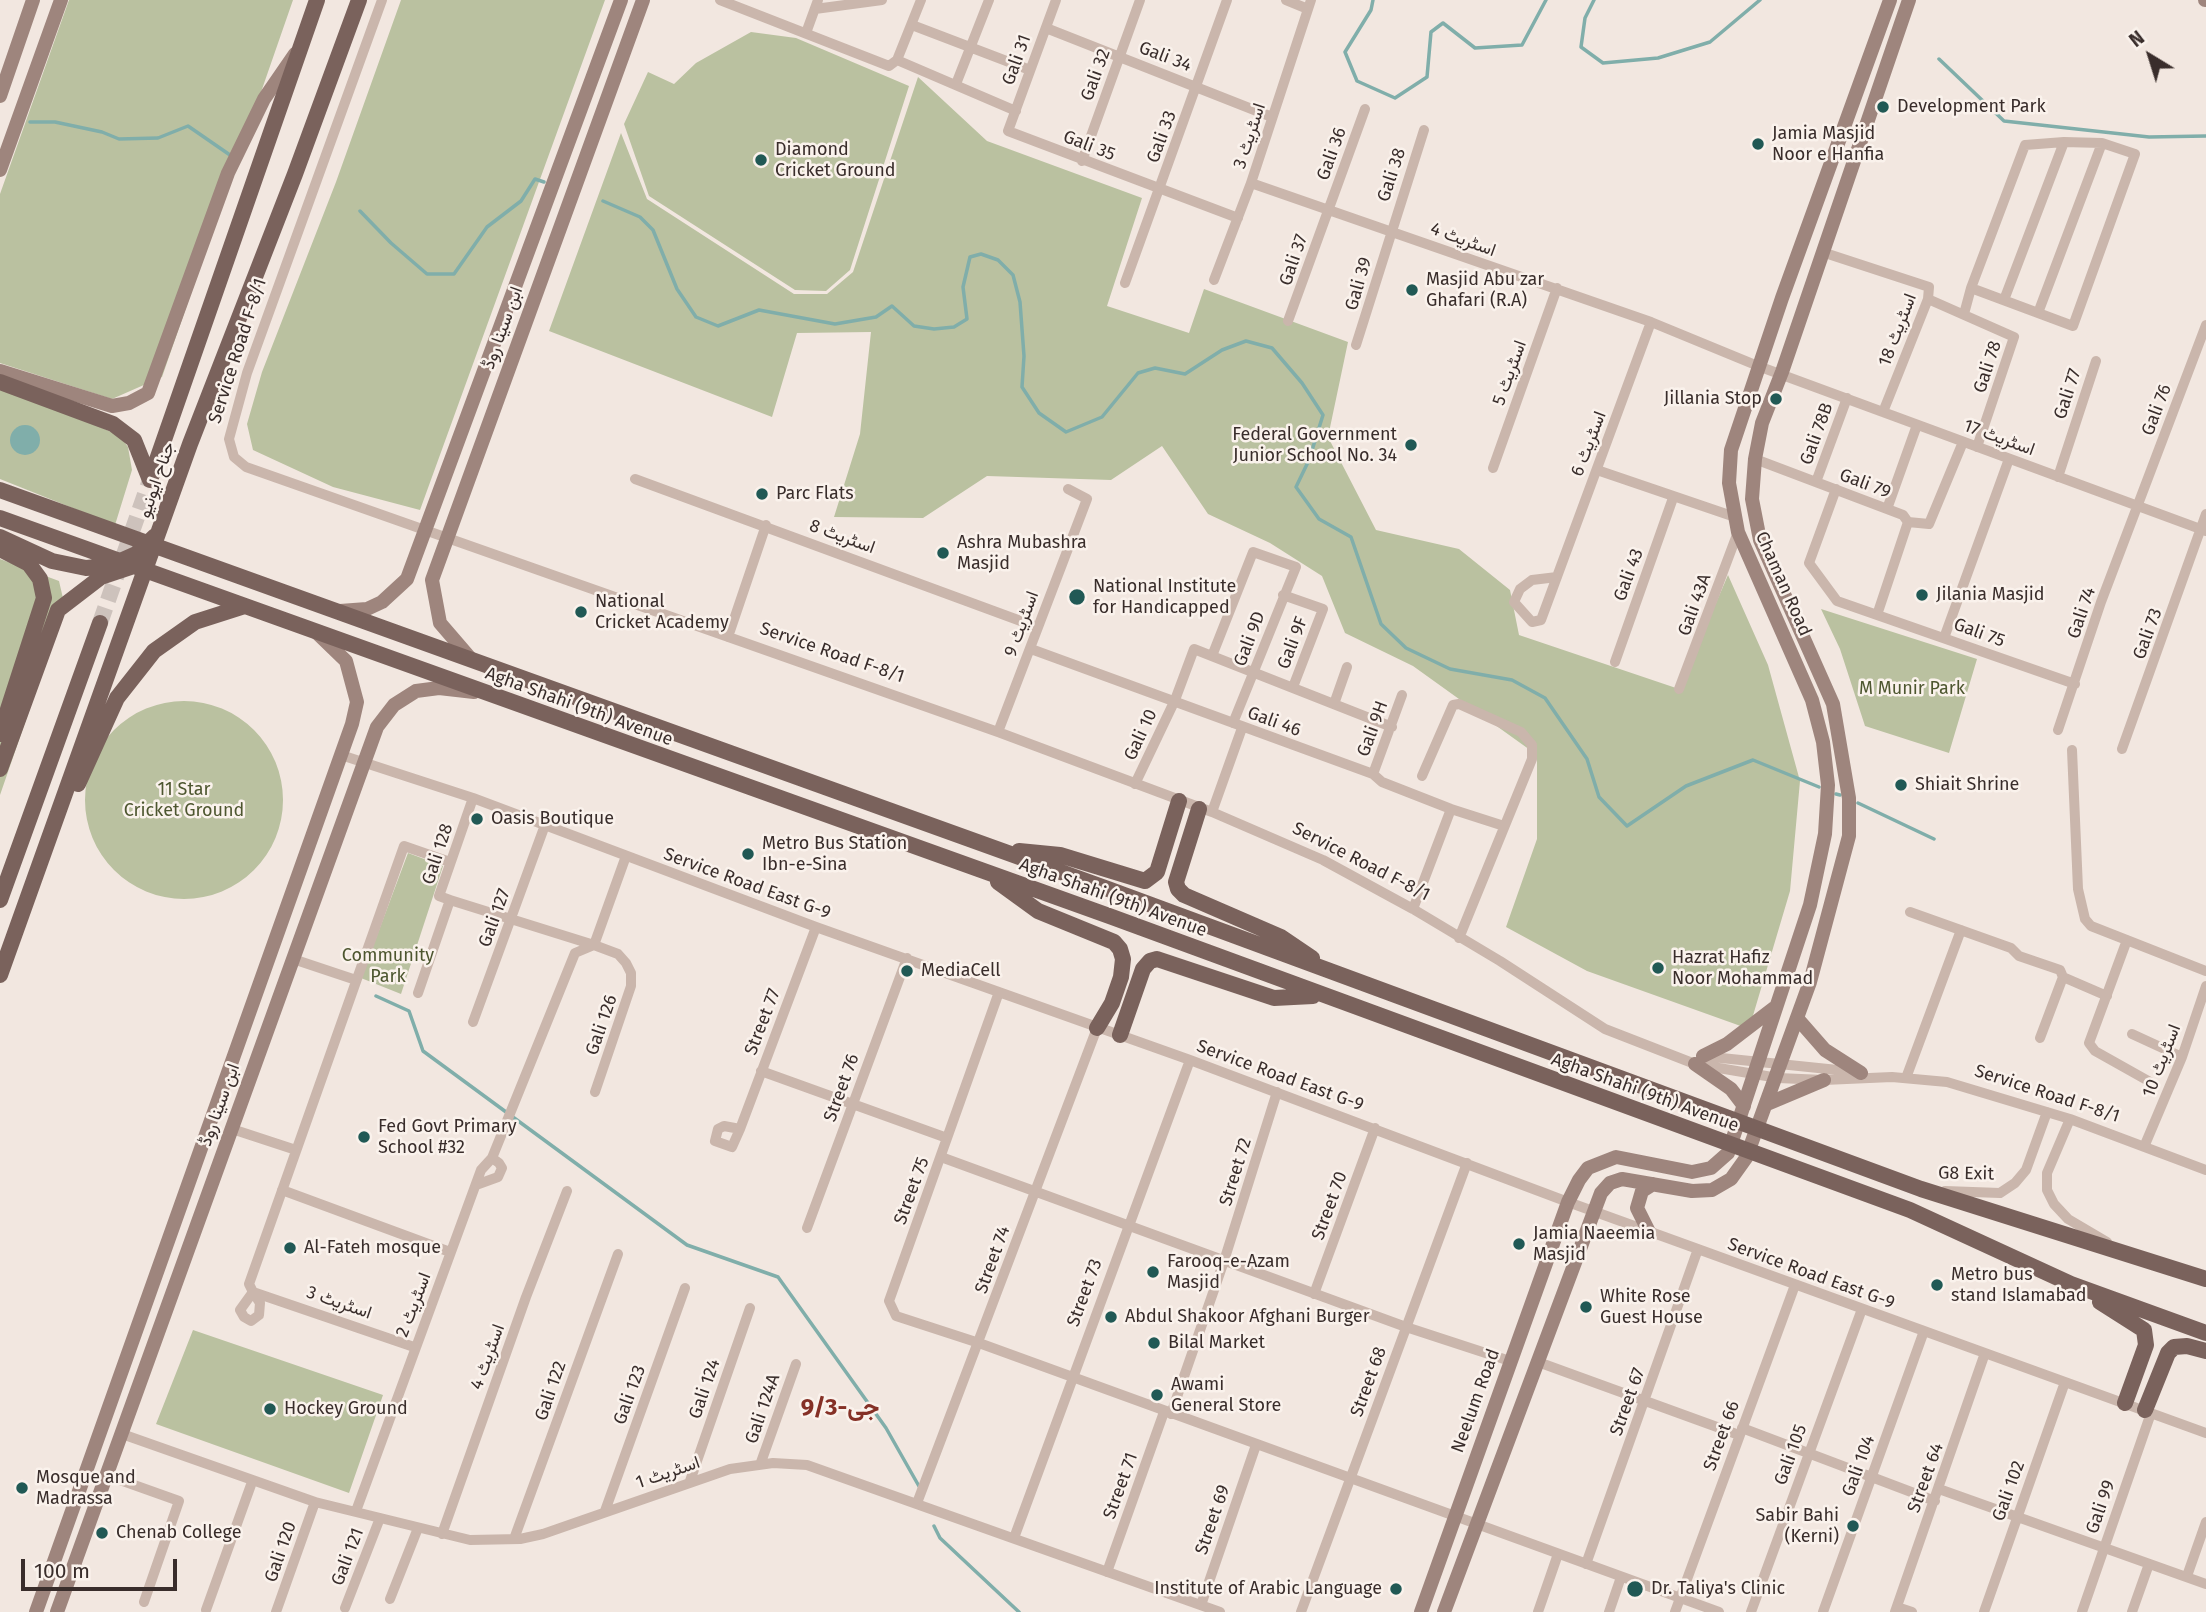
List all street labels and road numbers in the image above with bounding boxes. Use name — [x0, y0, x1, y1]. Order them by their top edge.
street label: Gali 31 — [998, 32, 1036, 88]
street label: Gali 34 — [1136, 37, 1194, 77]
street label: Gali 32 — [1077, 46, 1115, 104]
street label: اسٹریٹ 3 — [1229, 101, 1271, 171]
street label: Gali 33 — [1143, 108, 1181, 166]
street label: Gali 36 — [1313, 125, 1351, 183]
street label: Gali 35 — [1060, 126, 1118, 166]
street label: Gali 38 — [1373, 146, 1411, 204]
street label: اسٹریٹ 4 — [1427, 218, 1499, 262]
street label: Gali 37 — [1275, 231, 1313, 289]
street label: Gali 39 — [1341, 255, 1377, 313]
street label: Service Road F-8/1 — [204, 276, 272, 426]
street label: ابن سینا روڈ — [478, 284, 528, 372]
street label: اسٹریٹ 18 — [1874, 291, 1922, 369]
street label: اسٹریٹ 5 — [1488, 338, 1532, 408]
street label: Gali 78 — [1969, 338, 2007, 396]
street label: Gali 77 — [2050, 366, 2086, 422]
street label: Gali 76 — [2137, 381, 2177, 439]
street label: Gali 78B — [1796, 400, 1838, 468]
street label: اسٹریٹ 6 — [1567, 408, 1611, 480]
street label: اسٹریٹ 17 — [1960, 415, 2038, 461]
street label: جناح ایونیو — [134, 439, 180, 521]
street label: Gali 79 — [1836, 464, 1894, 504]
street label: اسٹریٹ 8 — [806, 515, 878, 559]
street label: Chaman Road — [1750, 528, 1816, 640]
street label: Gali 43 — [1610, 546, 1648, 604]
street label: Gali 43A — [1674, 571, 1716, 639]
street label: Gali 74 — [2063, 584, 2101, 642]
street label: اسٹریٹ 9 — [1000, 588, 1044, 660]
street label: Gali 73 — [2129, 605, 2167, 663]
street label: Gali 9D — [1230, 608, 1270, 670]
street label: Gali 9F — [1273, 614, 1313, 672]
street label: Gali 75 — [1950, 614, 2008, 652]
street label: Service Road F-8/1 — [757, 618, 907, 688]
street label: Agha Shahi (9th) Avenue — [482, 663, 676, 751]
street label: Gali 9H — [1353, 698, 1393, 760]
street label: Gali 46 — [1244, 702, 1304, 742]
street label: Gali 10 — [1120, 706, 1162, 764]
street label: Service Road F-8/1 — [1289, 818, 1433, 906]
street label: Gali 128 — [418, 821, 458, 887]
street label: Service Road East G-9 — [661, 844, 833, 924]
street label: Agha Shahi (9th) Avenue — [1016, 854, 1210, 942]
street label: Gali 127 — [474, 886, 516, 950]
street label: Street 77 — [740, 986, 786, 1058]
street label: Gali 126 — [582, 992, 622, 1058]
street label: اسٹریٹ 10 — [2138, 1021, 2186, 1101]
street label: Service Road East G-9 — [1194, 1036, 1366, 1116]
street label: Agha Shahi (9th) Avenue — [1548, 1049, 1742, 1137]
street label: Street 76 — [820, 1051, 864, 1125]
street label: Service Road F-8/1 — [1972, 1060, 2122, 1128]
street label: ابن سینا روڈ — [195, 1061, 245, 1149]
street label: Street 72 — [1215, 1135, 1257, 1209]
street label: Street 75 — [890, 1154, 934, 1228]
street label: G8 Exit — [1938, 1163, 1994, 1185]
street label: Street 70 — [1308, 1169, 1352, 1243]
street label: Street 74 — [971, 1223, 1015, 1297]
street label: Service Road East G-9 — [1725, 1234, 1897, 1314]
street label: Street 73 — [1063, 1256, 1107, 1330]
street label: اسٹریٹ 2 — [392, 1270, 436, 1340]
street label: اسٹریٹ 3 — [304, 1282, 374, 1324]
street label: اسٹریٹ 4 — [466, 1321, 510, 1393]
street label: Street 68 — [1346, 1344, 1392, 1420]
street label: Neelum Road — [1447, 1346, 1505, 1456]
street label: Gali 124 — [685, 1356, 725, 1422]
street label: Gali 122 — [531, 1358, 571, 1424]
street label: Gali 123 — [609, 1362, 651, 1428]
street label: Street 67 — [1606, 1365, 1650, 1439]
street label: Gali 124A — [741, 1371, 785, 1447]
street label: Street 66 — [1699, 1398, 1745, 1474]
street label: Gali 105 — [1770, 1422, 1812, 1488]
street label: Gali 104 — [1838, 1432, 1880, 1500]
street label: Street 64 — [1903, 1440, 1949, 1516]
street label: Street 71 — [1099, 1450, 1143, 1522]
street label: اسٹریٹ 1 — [633, 1452, 703, 1494]
street label: Gali 102 — [1988, 1458, 2030, 1524]
street label: Gali 99 — [2082, 1477, 2120, 1537]
street label: Street 69 — [1191, 1482, 1235, 1558]
street label: Gali 120 — [261, 1519, 301, 1585]
street label: Gali 121 — [327, 1525, 369, 1589]

